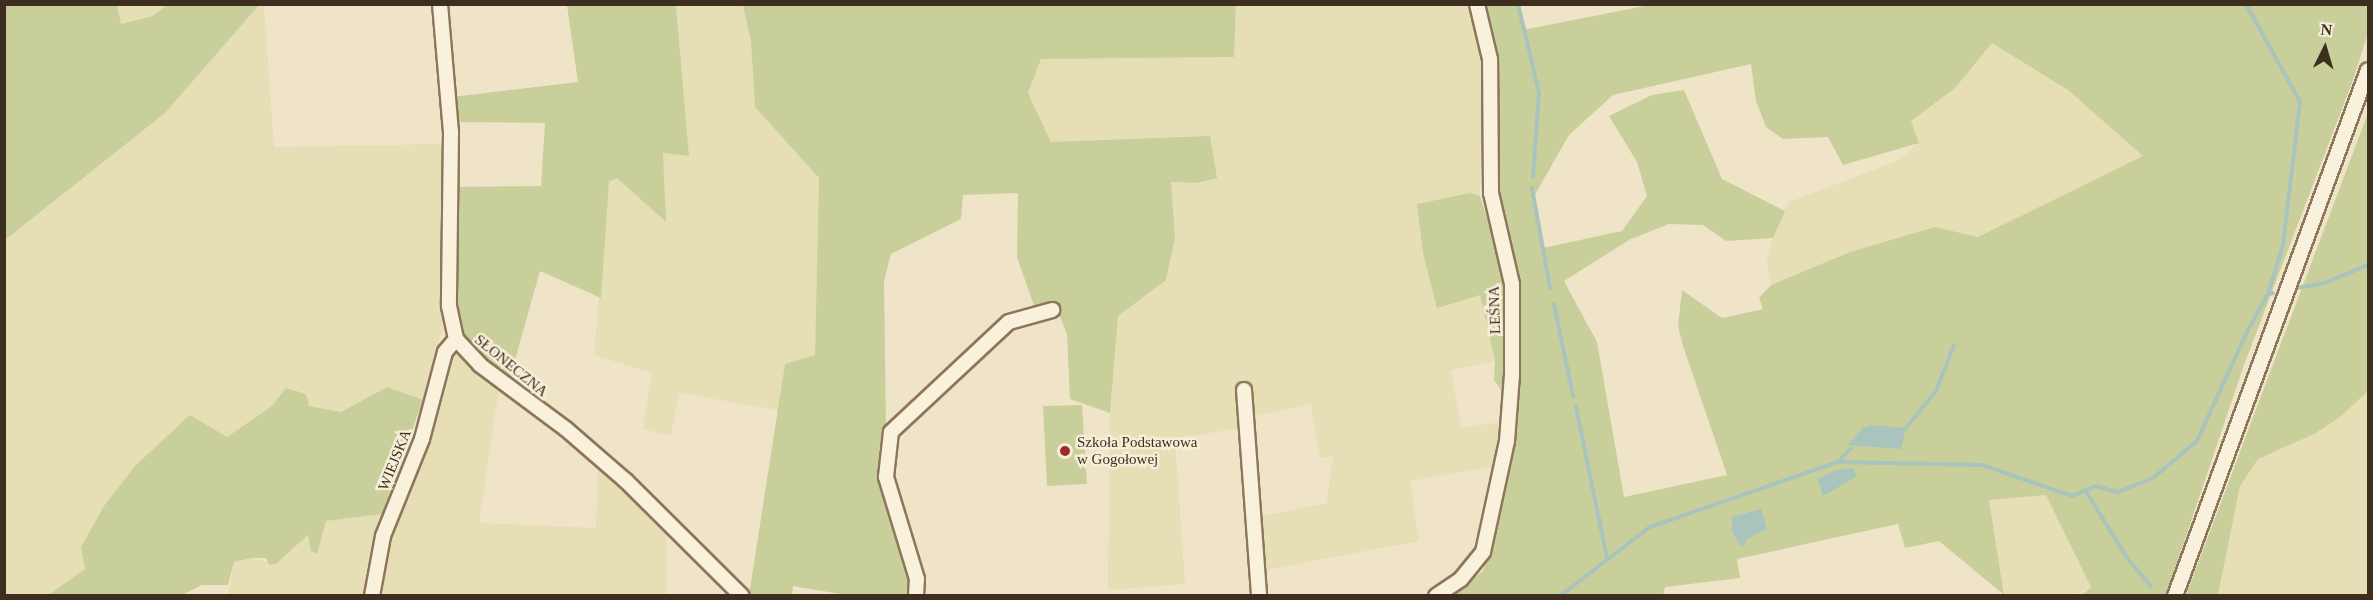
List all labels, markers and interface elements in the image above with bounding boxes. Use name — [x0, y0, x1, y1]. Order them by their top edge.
north arrow — [2295, 18, 2355, 78]
text: N — [2320, 21, 2333, 39]
street label: LEŚNA — [1485, 286, 1505, 334]
street label: SŁONECZNA — [471, 331, 551, 401]
street label: WIEJSKA — [375, 427, 415, 493]
place label: Szkoła Podstawowa w Gogołowej — [1077, 433, 1197, 468]
marker: Szkoła Podstawowa w Gogołowej — [1058, 444, 1072, 458]

